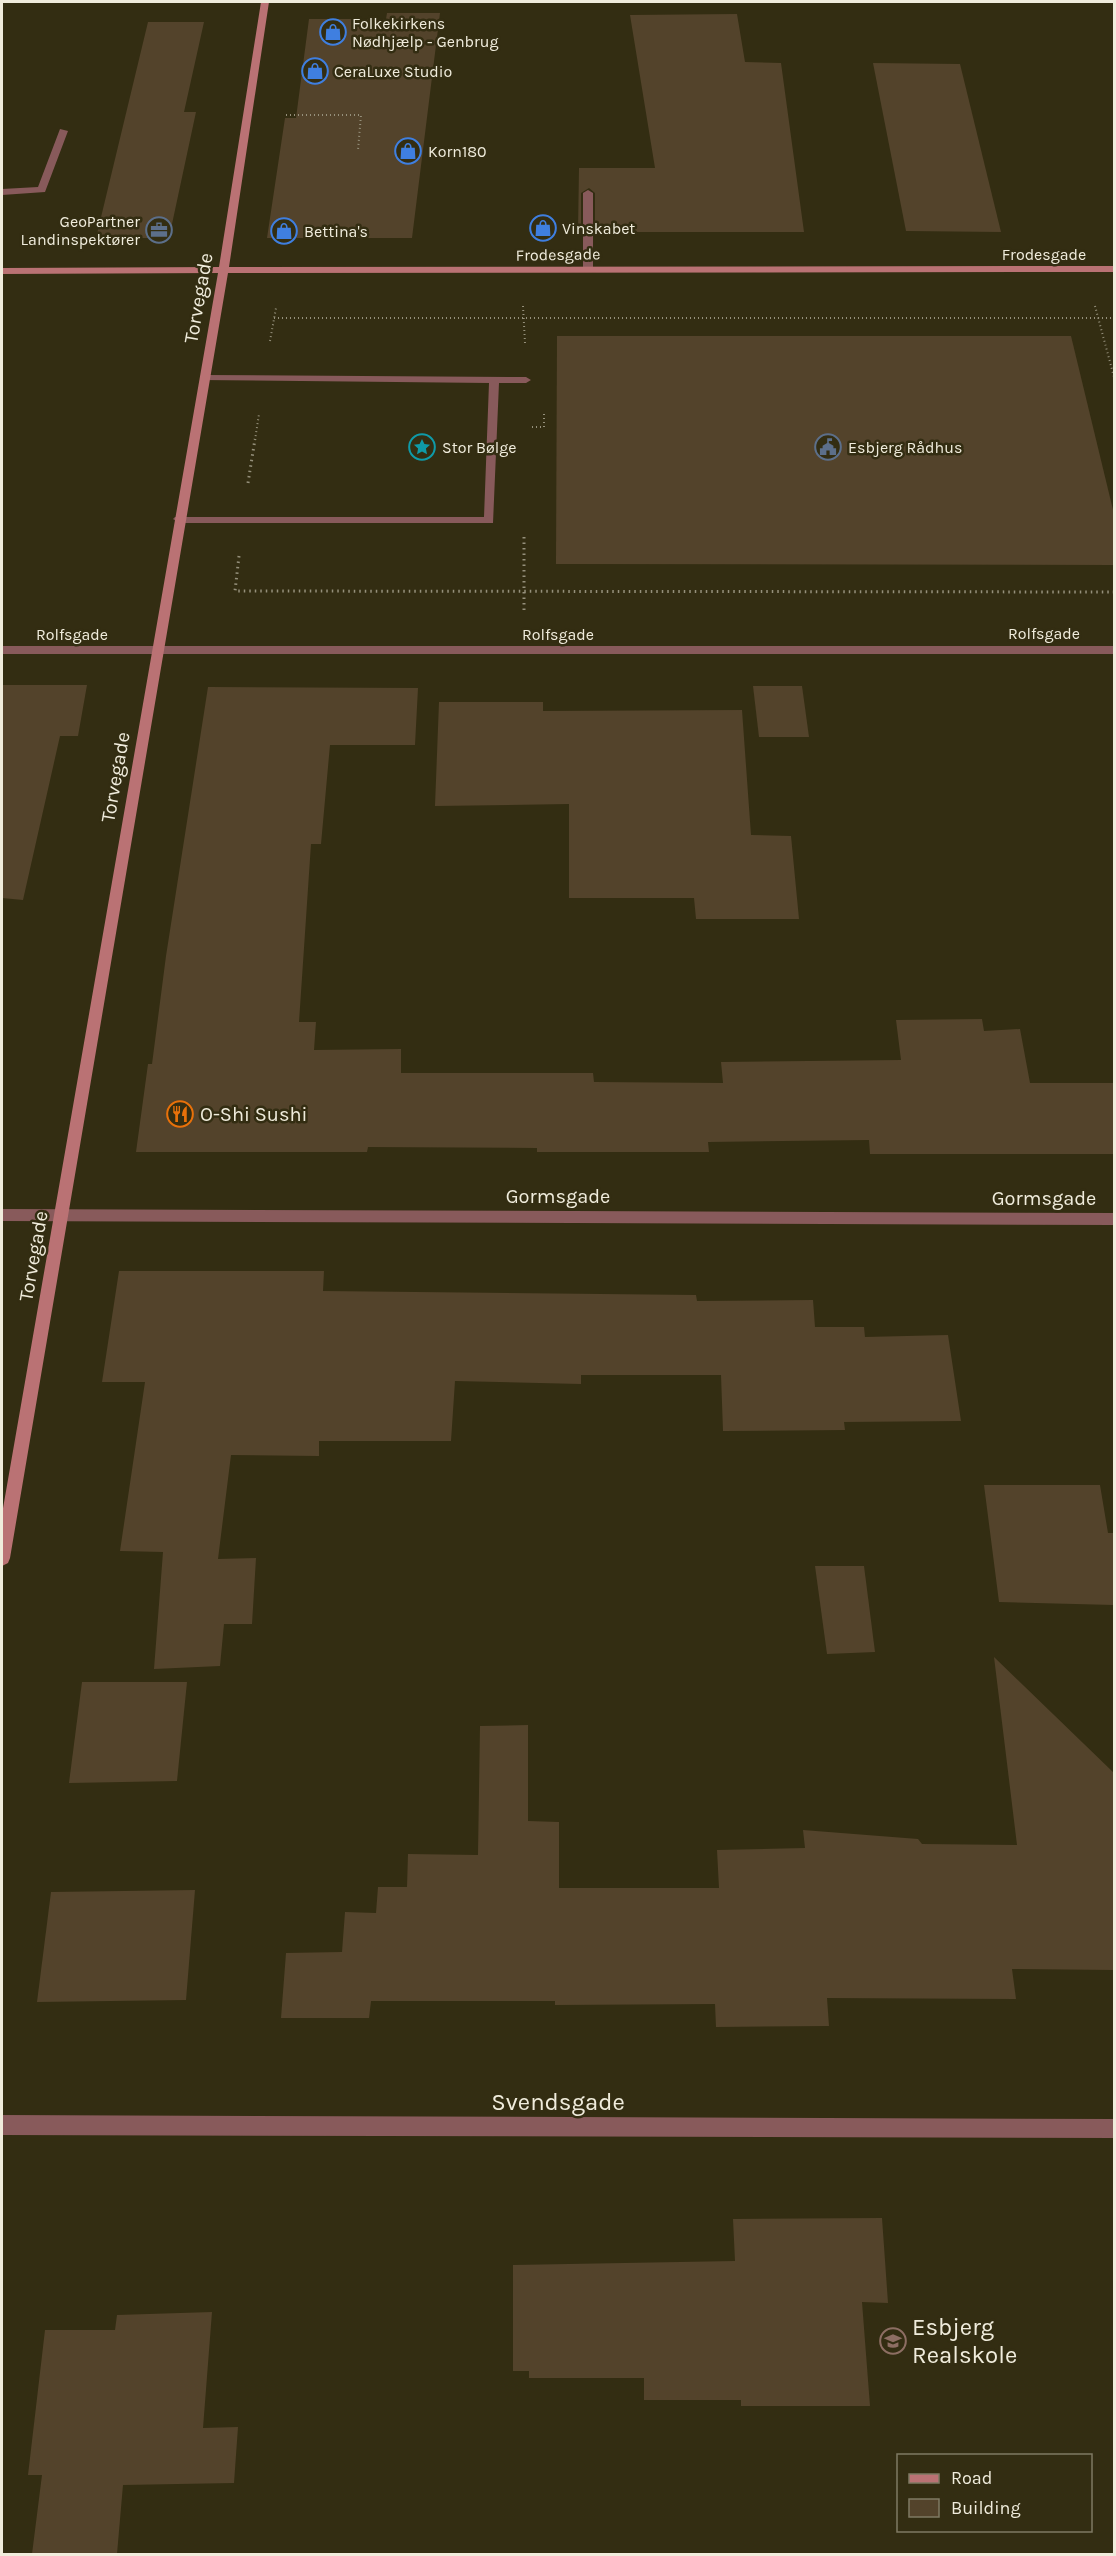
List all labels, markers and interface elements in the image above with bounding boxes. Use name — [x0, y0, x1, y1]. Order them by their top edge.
place label: Folkekirkens Nødhjælp - Genbrug — [352, 14, 499, 51]
shop icon: Folkekirkens Nødhjælp - Genbrug — [318, 17, 348, 47]
shop icon: CeraLuxe Studio — [300, 56, 330, 86]
place label: CeraLuxe Studio — [334, 62, 452, 81]
shop icon: Korn180 — [393, 136, 423, 166]
place label: Korn180 — [428, 142, 487, 161]
place label: GeoPartner Landinspektører — [21, 212, 140, 249]
shop icon: Vinskabet — [528, 213, 558, 243]
office icon: GeoPartner Landinspektører — [144, 215, 174, 245]
shop icon: Bettina's — [269, 216, 299, 246]
place label: Vinskabet — [562, 219, 635, 238]
place label: Bettina's — [304, 222, 368, 241]
street label: Frodesgade — [516, 244, 600, 265]
street label: Frodesgade — [1002, 245, 1086, 264]
street label: Torvegade — [179, 251, 218, 345]
place icon: Stor Bølge — [407, 432, 437, 462]
public building icon: Esbjerg Rådhus — [813, 432, 843, 462]
place label: Stor Bølge — [442, 438, 516, 457]
place label: Esbjerg Rådhus — [848, 438, 962, 457]
street label: Rolfsgade — [1008, 624, 1080, 643]
street label: Rolfsgade — [36, 625, 108, 644]
street label: Rolfsgade — [522, 625, 594, 644]
street label: Torvegade — [96, 730, 135, 824]
restaurant icon: O-Shi Sushi — [165, 1099, 195, 1129]
place label: O-Shi Sushi — [200, 1103, 307, 1126]
street label: Gormsgade — [506, 1185, 610, 1208]
street label: Gormsgade — [992, 1187, 1096, 1210]
street label: Torvegade — [14, 1209, 53, 1303]
street label: Svendsgade — [491, 2088, 625, 2116]
place label: Esbjerg Realskole — [912, 2313, 1017, 2369]
school or university icon: Esbjerg Realskole — [878, 2326, 908, 2356]
legend — [897, 2454, 1092, 2532]
text: Road — [951, 2467, 992, 2489]
text: Building — [951, 2497, 1021, 2519]

